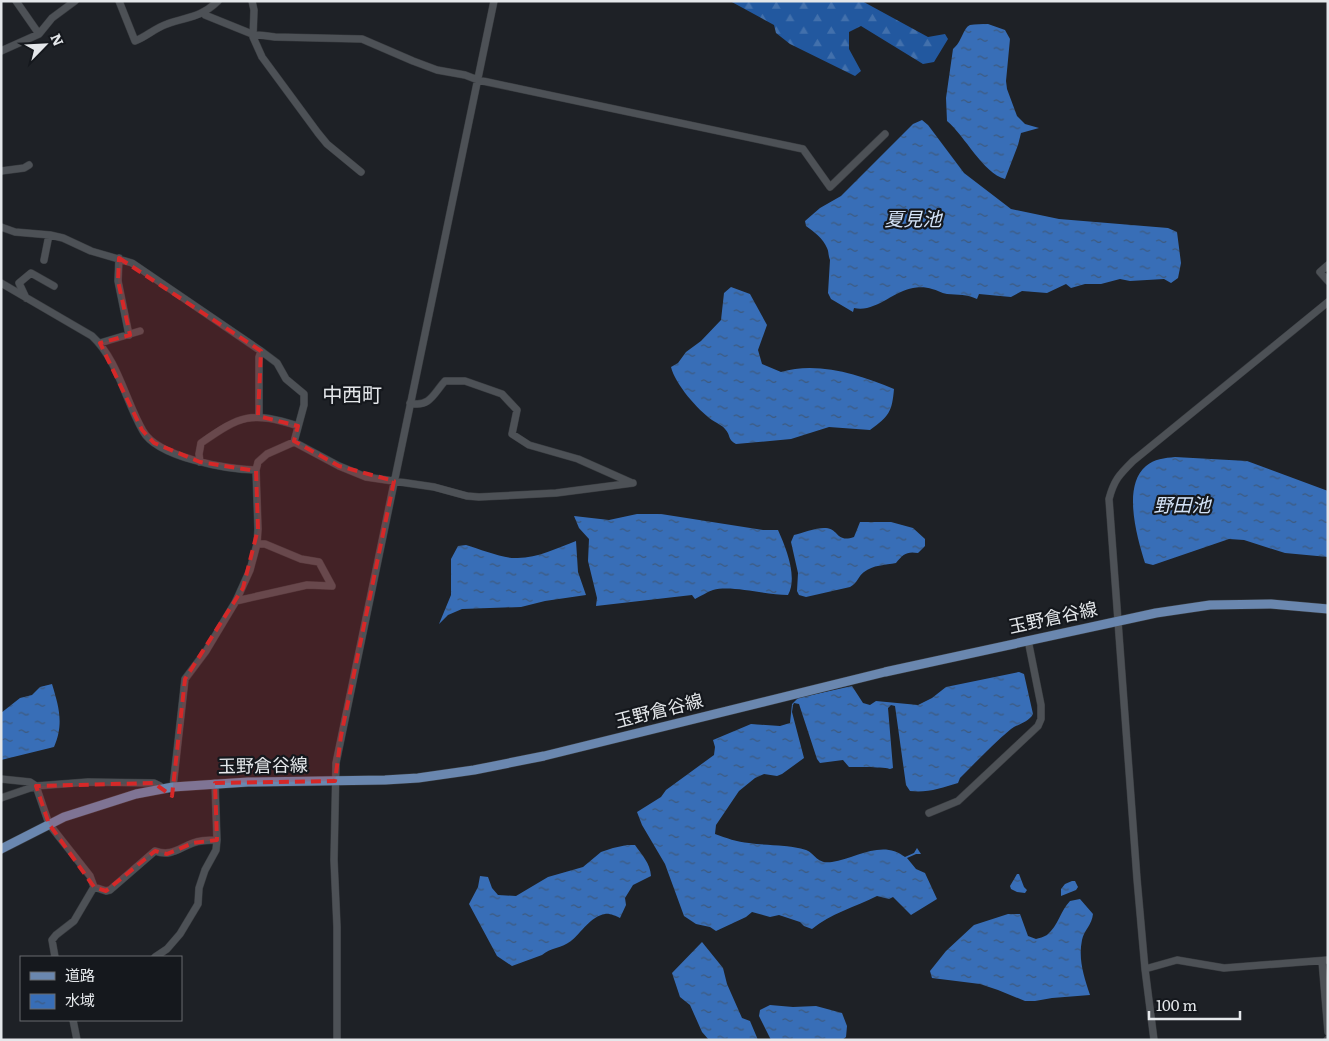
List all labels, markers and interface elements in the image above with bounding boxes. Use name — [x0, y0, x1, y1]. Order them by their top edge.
north arrow — [20, 20, 70, 70]
text: N — [46, 30, 69, 49]
water label: 夏見池 — [884, 204, 943, 232]
district label: 中西町 — [322, 378, 382, 408]
water label: 野田池 — [1153, 490, 1212, 518]
street label: 玉野倉谷線 — [1006, 594, 1100, 639]
street label: 玉野倉谷線 — [612, 686, 706, 734]
street label: 玉野倉谷線 — [218, 750, 308, 779]
legend — [20, 956, 182, 1021]
text: 道路 — [65, 963, 95, 986]
text: 水域 — [65, 988, 95, 1011]
scale bar — [1149, 988, 1240, 1020]
text: 100 m — [1156, 993, 1197, 1016]

